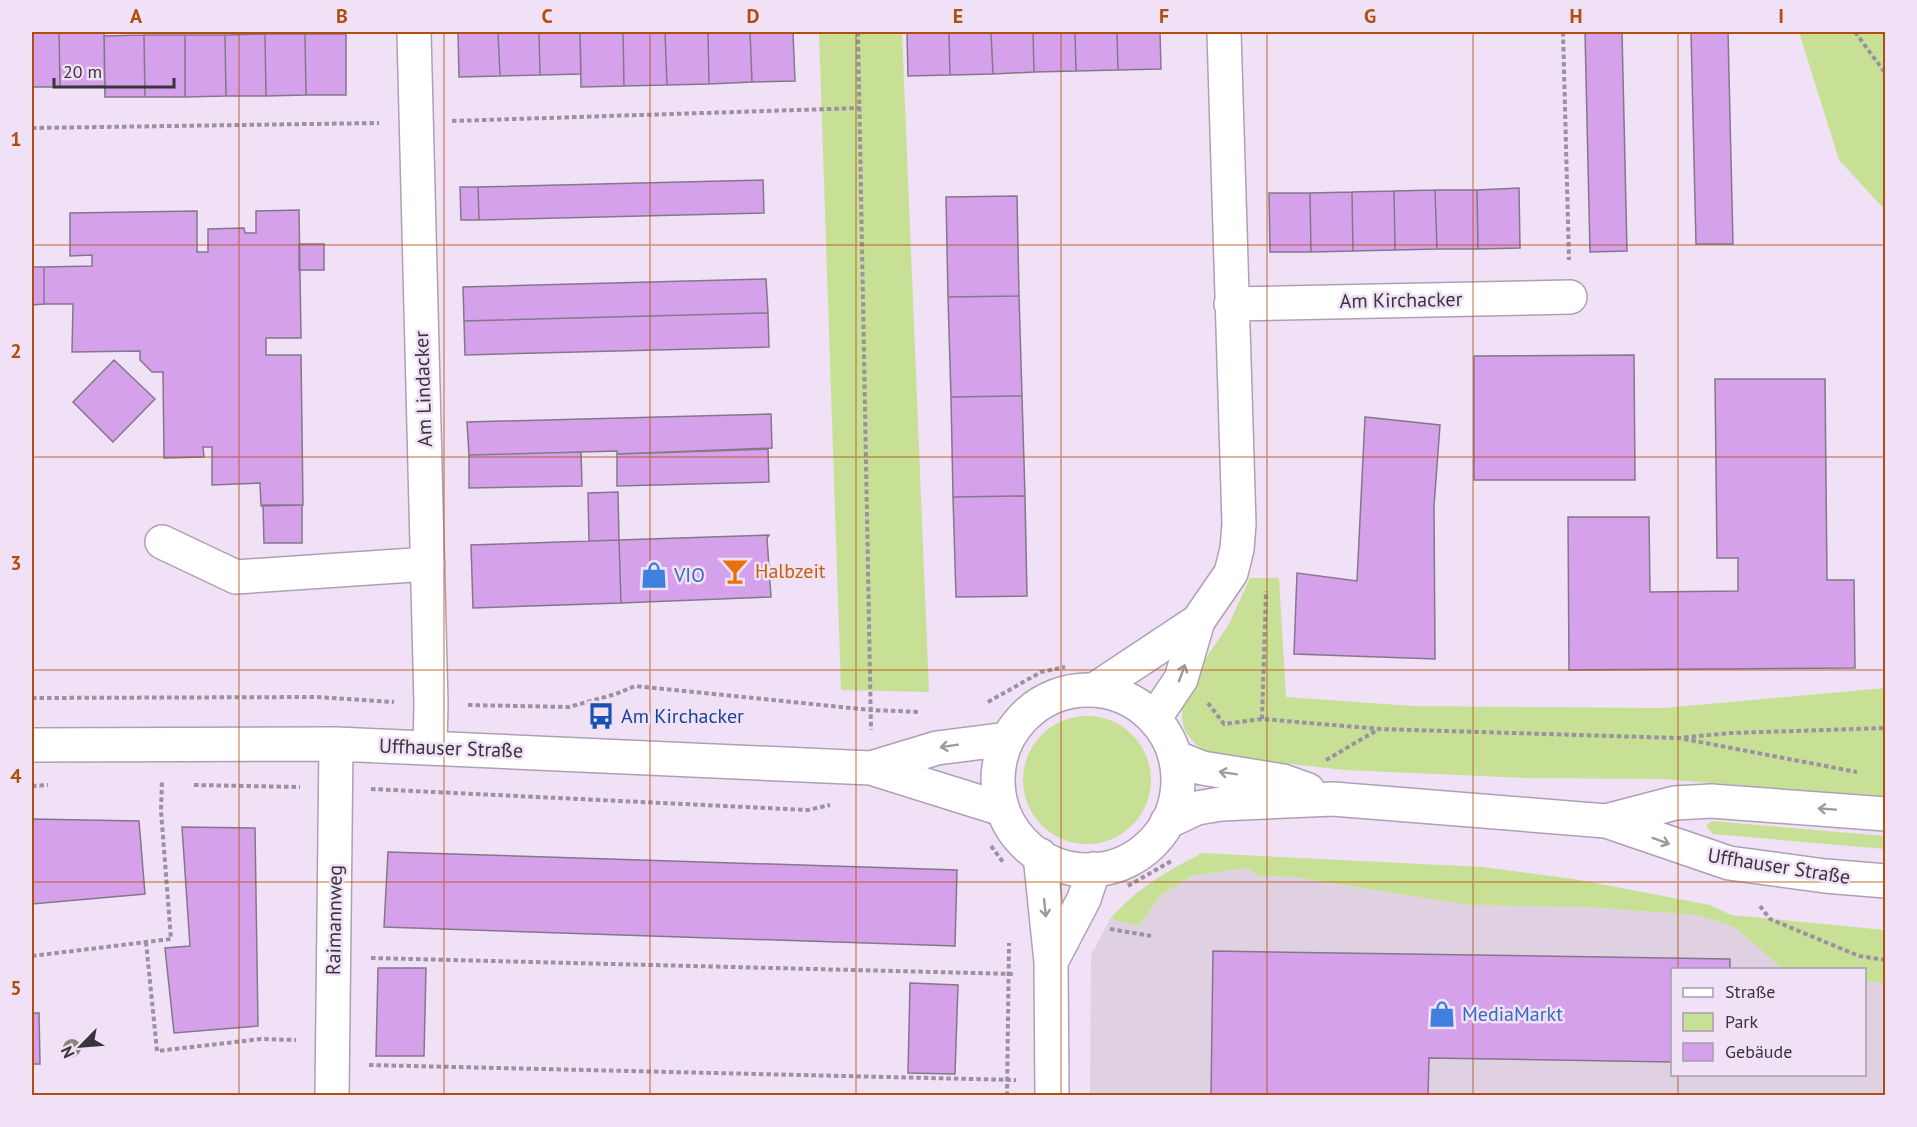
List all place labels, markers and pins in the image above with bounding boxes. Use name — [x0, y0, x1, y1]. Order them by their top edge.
bar icon: Halbzeit — [720, 556, 750, 586]
place label: Halbzeit — [755, 558, 826, 584]
shop icon: VIO — [639, 560, 669, 590]
place label: VIO — [673, 562, 705, 588]
bus stop icon: Am Kirchacker — [586, 701, 616, 731]
place label: Am Kirchacker — [621, 703, 744, 729]
shop icon: MediaMarkt — [1427, 999, 1457, 1029]
place label: MediaMarkt — [1462, 1001, 1563, 1027]

